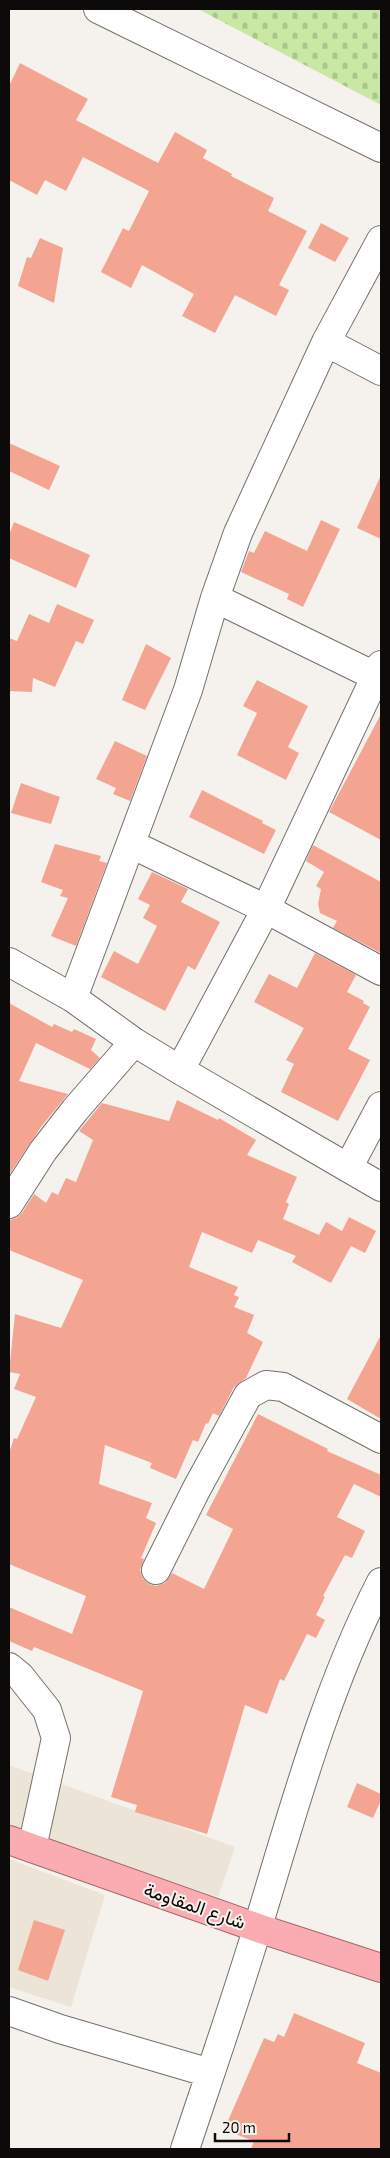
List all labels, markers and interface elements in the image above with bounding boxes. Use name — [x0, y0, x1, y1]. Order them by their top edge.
street label: شارع المقاومة — [140, 1877, 249, 1935]
scale bar — [215, 2110, 289, 2142]
text: 20 m — [222, 2118, 256, 2136]

